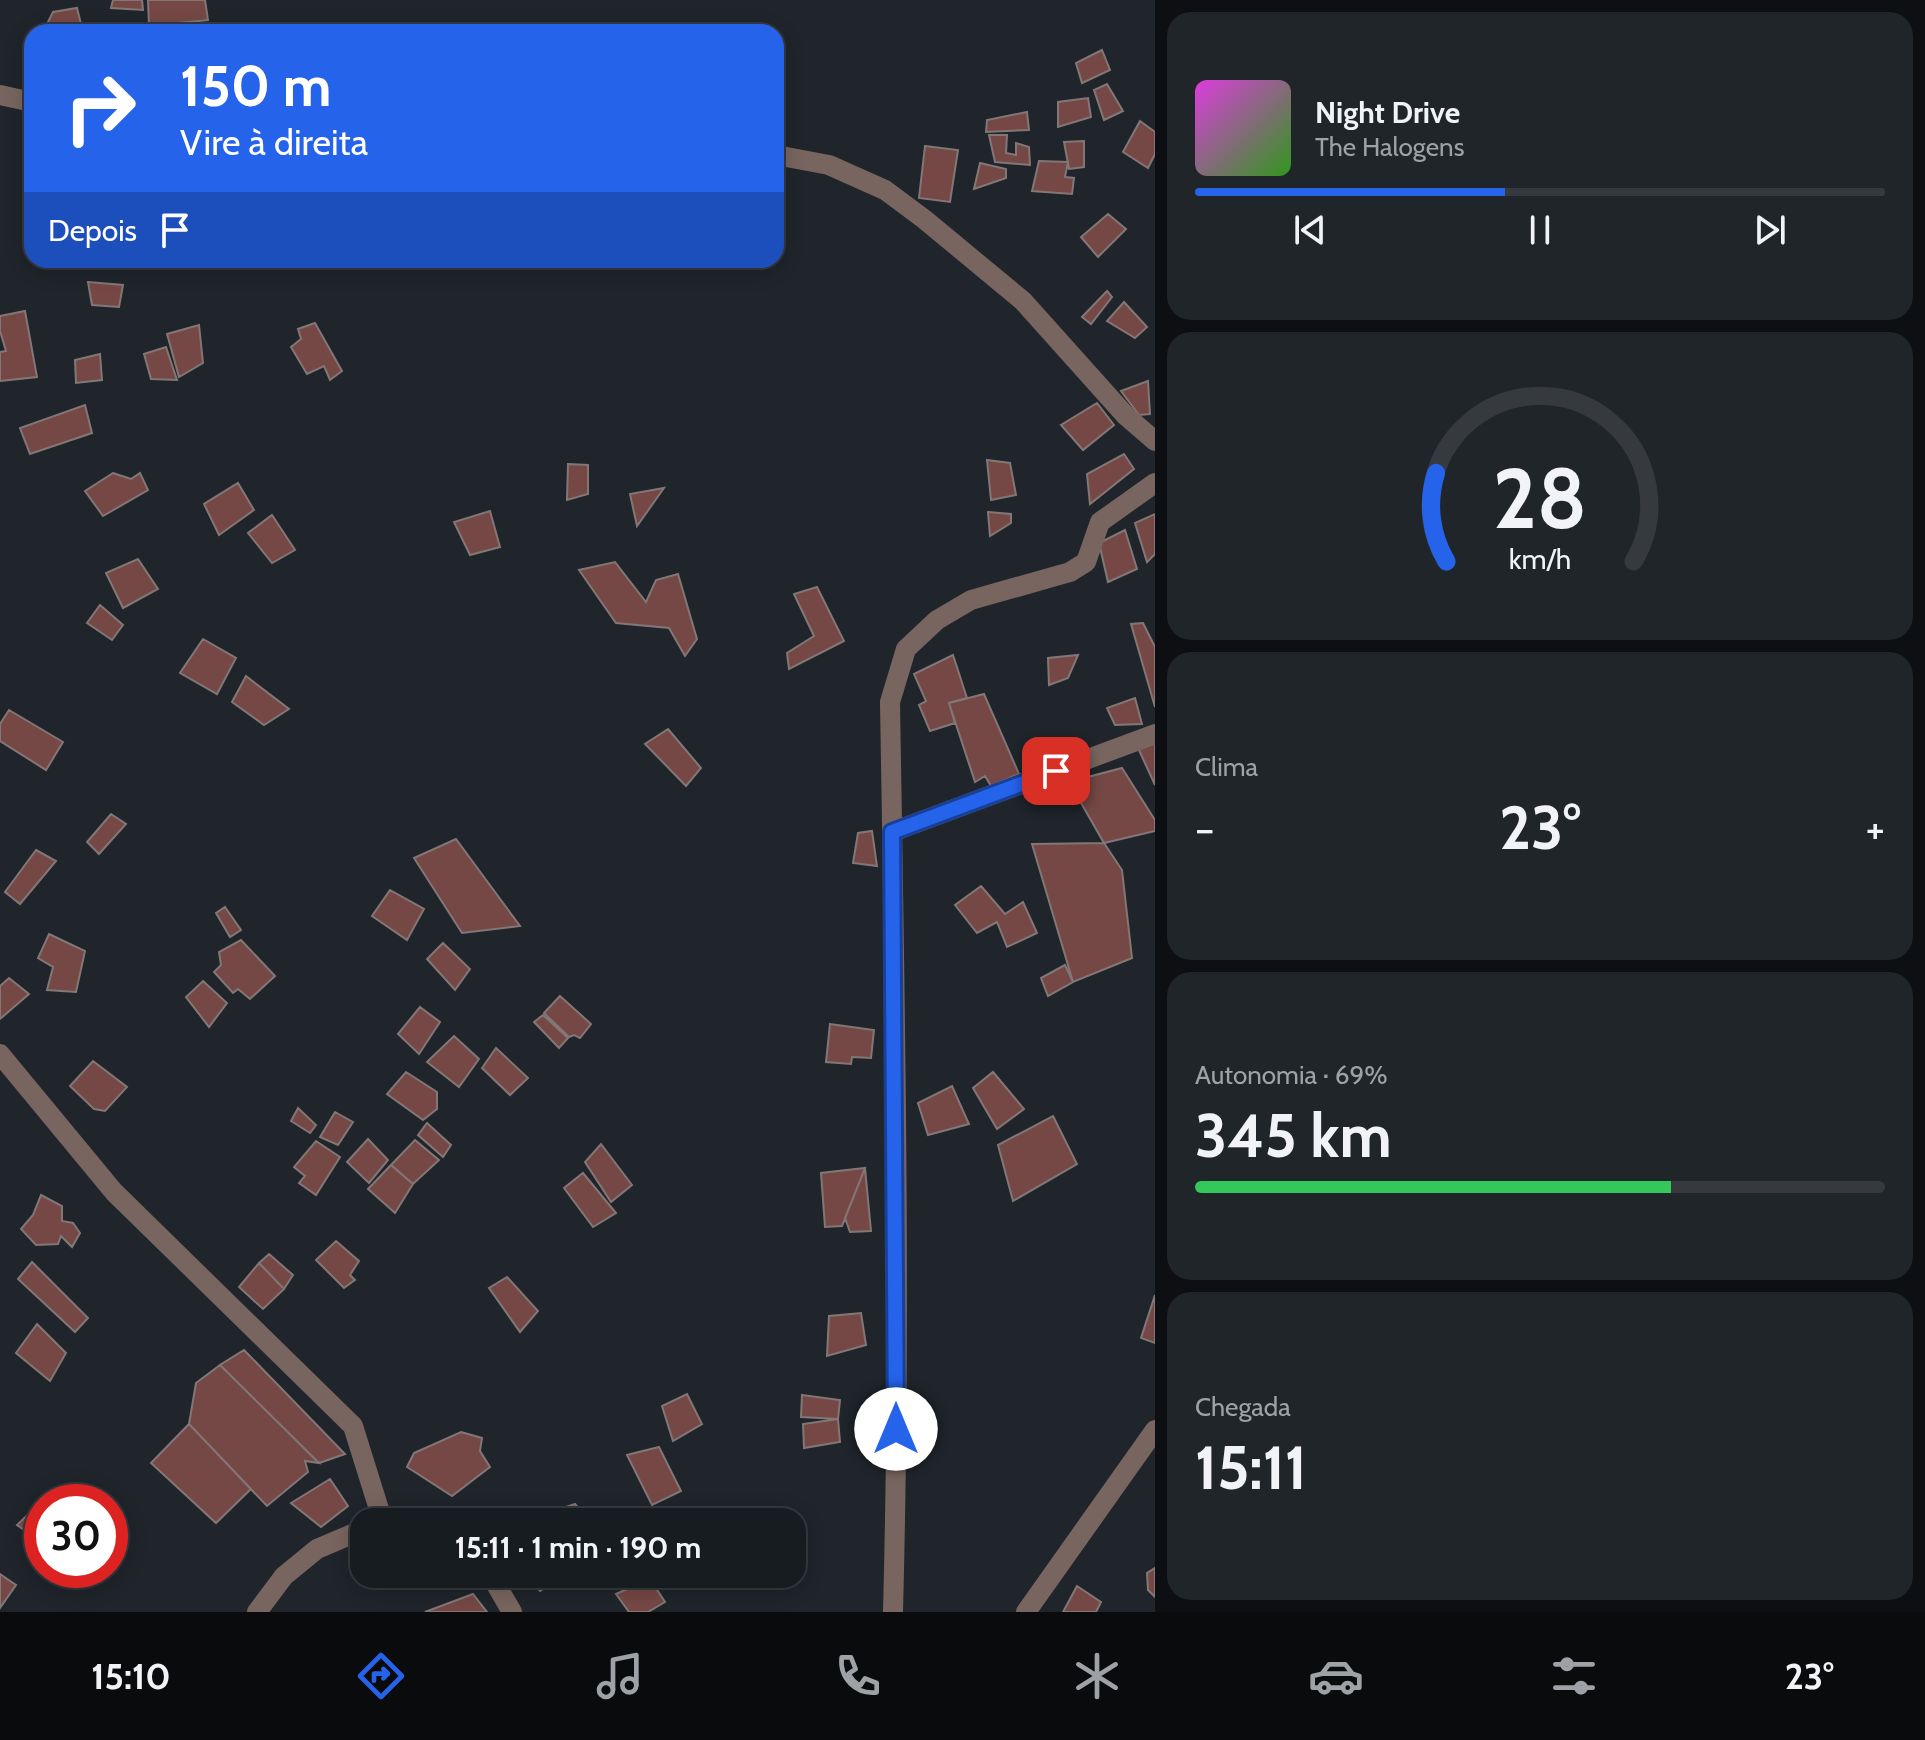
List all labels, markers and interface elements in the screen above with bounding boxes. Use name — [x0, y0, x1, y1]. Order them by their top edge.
text: 150 m — [180, 52, 332, 120]
icon: right — [48, 56, 152, 160]
text: Night Drive — [1315, 94, 1460, 131]
text: Vire à direita — [180, 120, 368, 164]
text: The Halogens — [1315, 131, 1464, 163]
icon: arrive — [153, 208, 197, 252]
icon: previous — [1288, 208, 1332, 252]
icon: pause — [1518, 208, 1562, 252]
icon: next — [1748, 208, 1792, 252]
text: Depois — [48, 212, 137, 249]
text: 28 — [1493, 448, 1587, 549]
text: km/h — [1509, 541, 1571, 576]
pin — [1022, 737, 1090, 805]
icon: arrive — [1034, 749, 1078, 793]
text: Clima — [1195, 751, 1258, 783]
text: 23° — [1499, 791, 1581, 864]
text: − — [1195, 802, 1214, 855]
text: + — [1866, 802, 1885, 855]
text: Autonomia · 69% — [1195, 1059, 1388, 1091]
text: 345 km — [1195, 1099, 1392, 1172]
position arrow — [854, 1387, 938, 1471]
text: Chegada — [1195, 1391, 1291, 1423]
text: 15:11 — [1195, 1431, 1307, 1504]
speed limit sign: 30 — [24, 1484, 128, 1588]
text: 15:11 · 1 min · 190 m — [455, 1529, 701, 1566]
icon: directions — [353, 1648, 409, 1704]
icon: music — [592, 1648, 648, 1704]
icon: phone — [830, 1648, 886, 1704]
icon: climate — [1069, 1648, 1125, 1704]
icon: car — [1308, 1648, 1364, 1704]
icon: filters — [1546, 1648, 1602, 1704]
text: 15:10 — [91, 1654, 171, 1698]
text: 23° — [1785, 1654, 1834, 1698]

